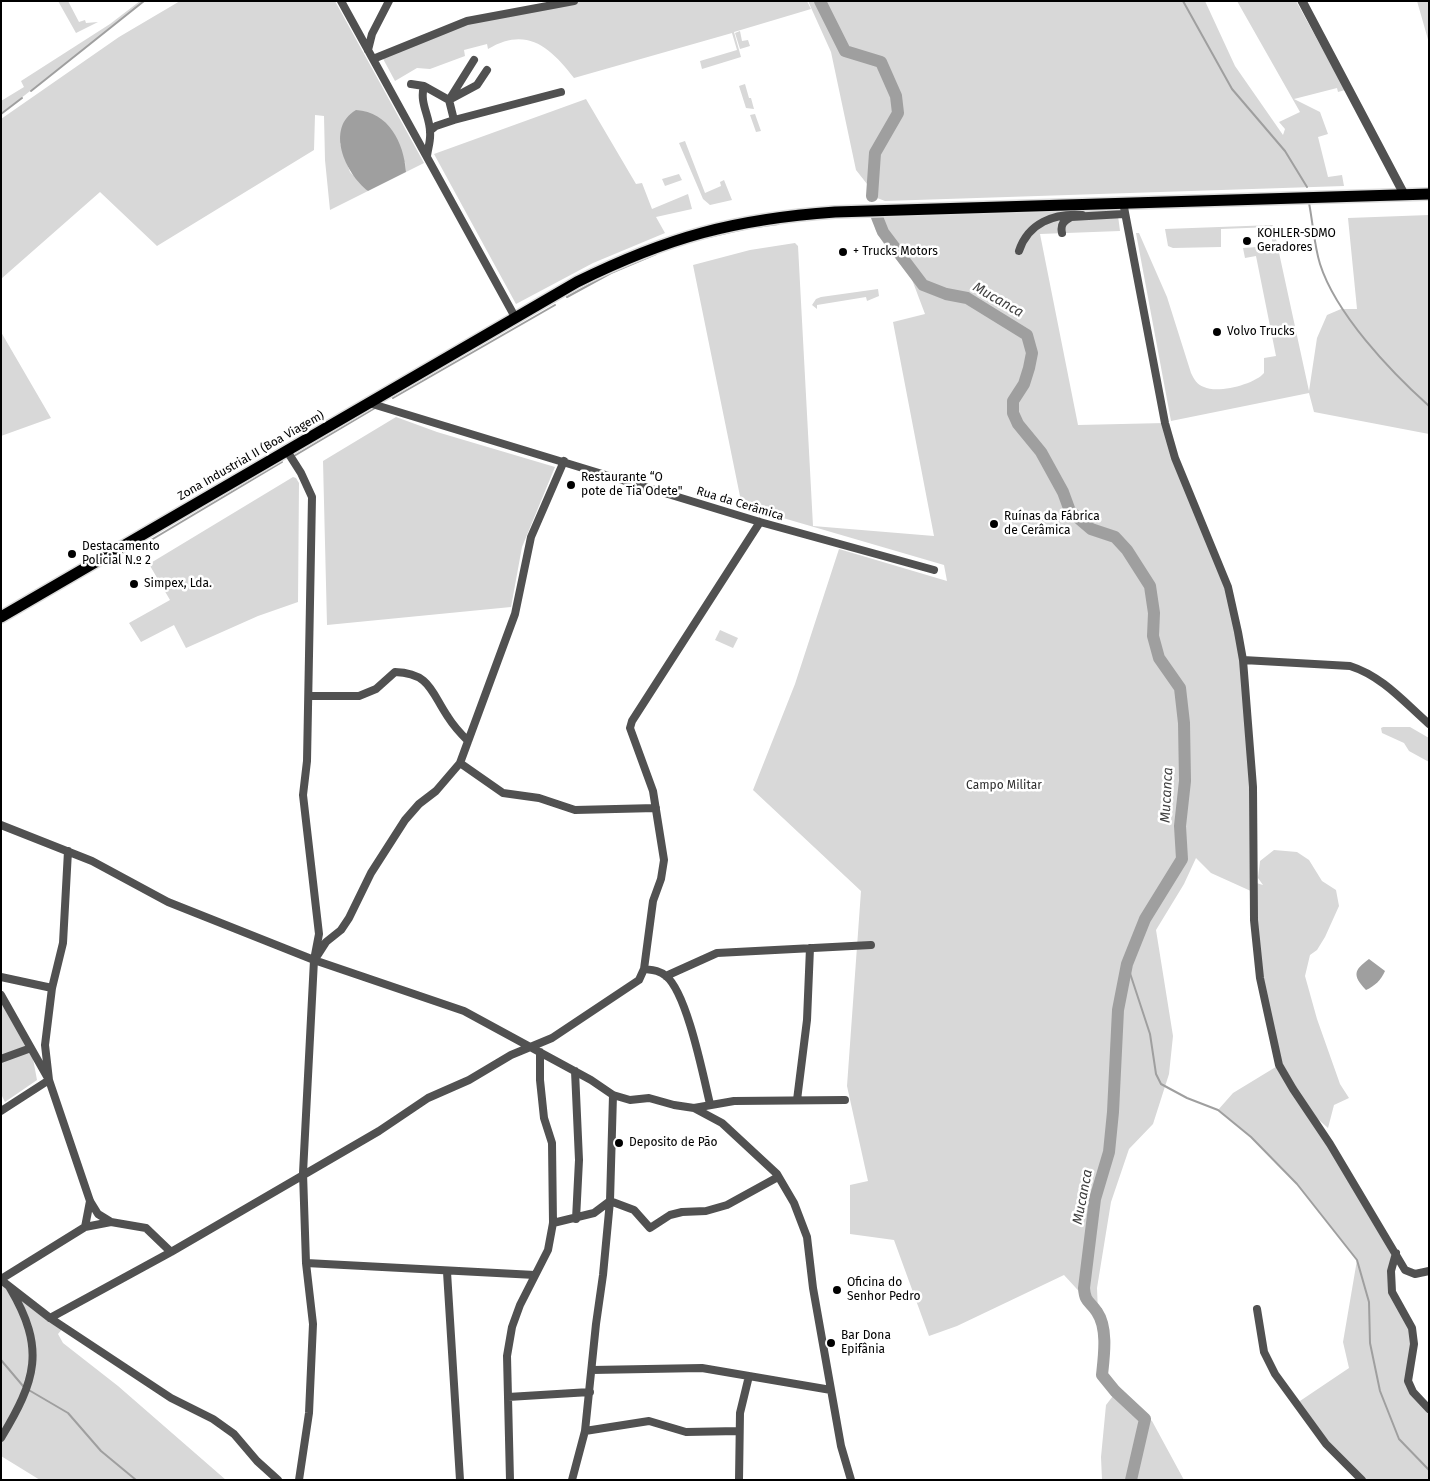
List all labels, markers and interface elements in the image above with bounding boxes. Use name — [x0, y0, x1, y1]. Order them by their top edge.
place label: KOHLER-SDMO Geradores — [1257, 227, 1336, 255]
marker: KOHLER-SDMO Geradores — [1241, 235, 1253, 247]
place label: + Trucks Motors — [853, 245, 938, 259]
marker: + Trucks Motors — [837, 246, 849, 258]
water label: Mucanca — [970, 279, 1026, 321]
place label: Volvo Trucks — [1227, 325, 1295, 339]
marker: Volvo Trucks — [1211, 326, 1223, 338]
street label: Zona Industrial II (Boa Viagem) — [175, 408, 327, 504]
place label: Restaurante “O pote de Tia Odete" — [581, 471, 683, 499]
marker: Restaurante “O pote de Tia Odete" — [565, 479, 577, 491]
street label: Rua da Cerâmica — [695, 484, 785, 524]
place label: Ruínas da Fábrica de Cerâmica — [1004, 510, 1100, 538]
marker: Ruínas da Fábrica de Cerâmica — [988, 518, 1000, 530]
place label: Destacamento Policial N.º 2 — [82, 540, 160, 568]
marker: Destacamento Policial N.º 2 — [66, 548, 78, 560]
place label: Simpex, Lda. — [144, 577, 212, 591]
marker: Simpex, Lda. — [128, 578, 140, 590]
water label: Mucanca — [1157, 767, 1177, 823]
park label: Campo Militar — [966, 779, 1042, 793]
place label: Deposito de Pão — [629, 1136, 717, 1150]
marker: Deposito de Pão — [613, 1137, 625, 1149]
water label: Mucanca — [1069, 1168, 1097, 1226]
place label: Oficina do Senhor Pedro — [847, 1276, 921, 1304]
marker: Oficina do Senhor Pedro — [831, 1284, 843, 1296]
place label: Bar Dona Epifânia — [841, 1329, 891, 1357]
marker: Bar Dona Epifânia — [825, 1337, 837, 1349]

